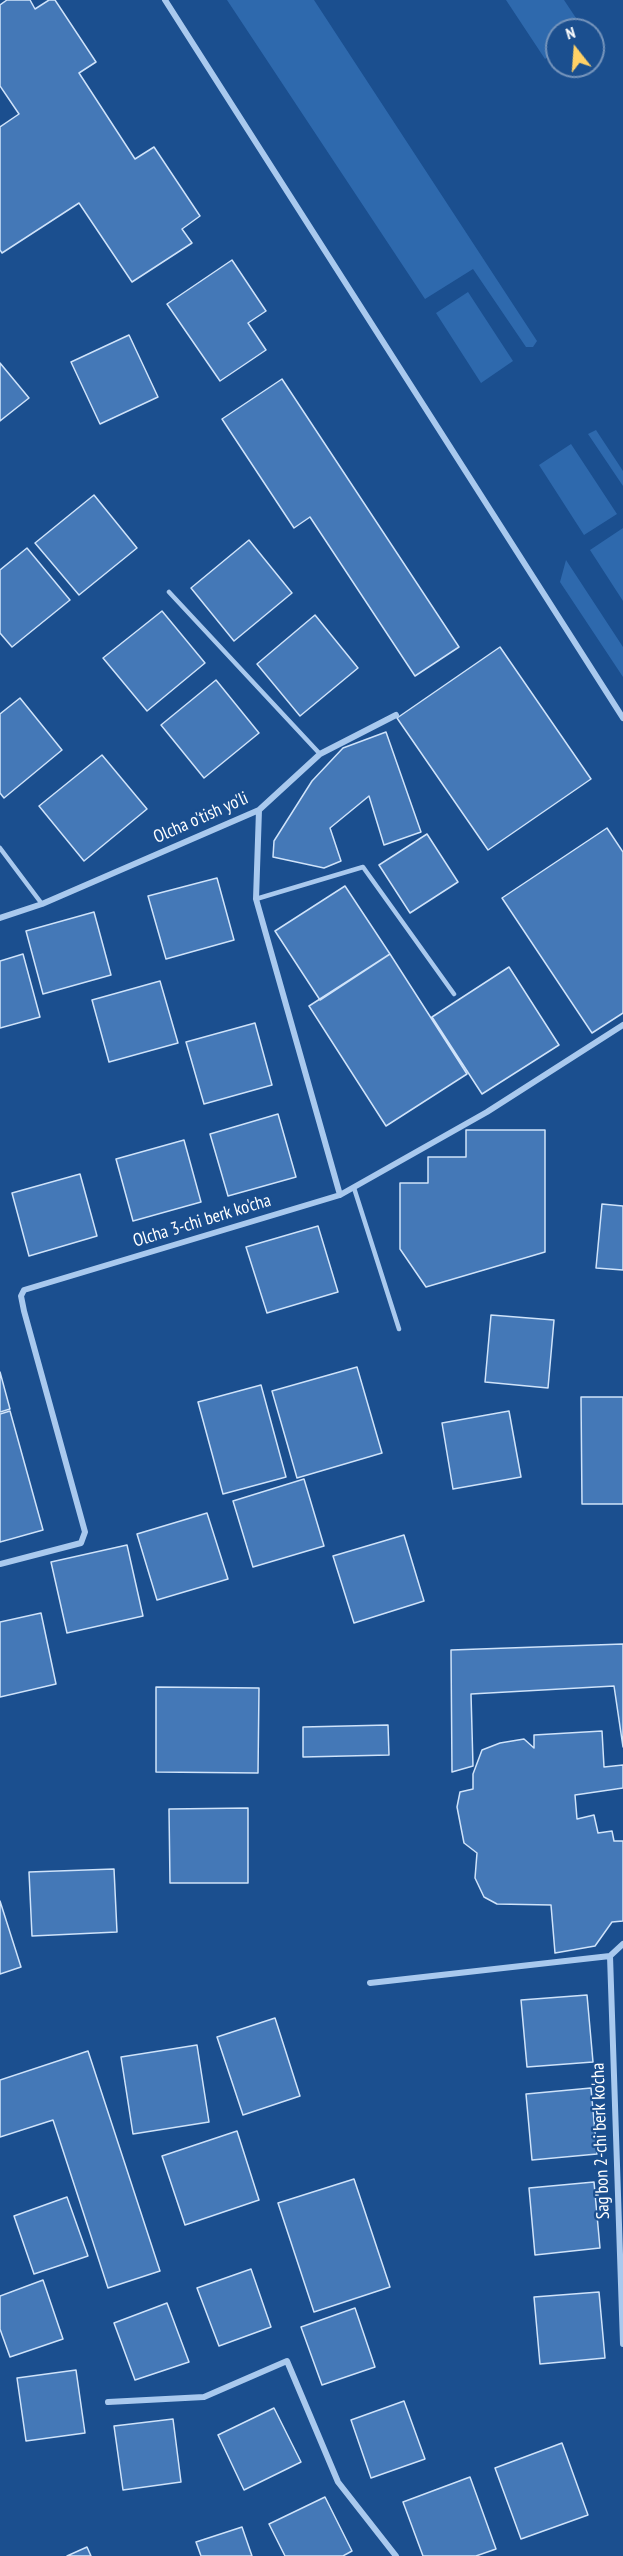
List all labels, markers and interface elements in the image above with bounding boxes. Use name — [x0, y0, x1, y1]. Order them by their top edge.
north arrow — [545, 18, 605, 78]
text: N — [563, 22, 577, 44]
street label: Olcha o'tish yo'li — [150, 788, 252, 848]
street label: Olcha 3-chi berk ko'cha — [131, 1190, 273, 1252]
street label: Sag'bon 2-chi berk ko'cha — [587, 2062, 615, 2220]

